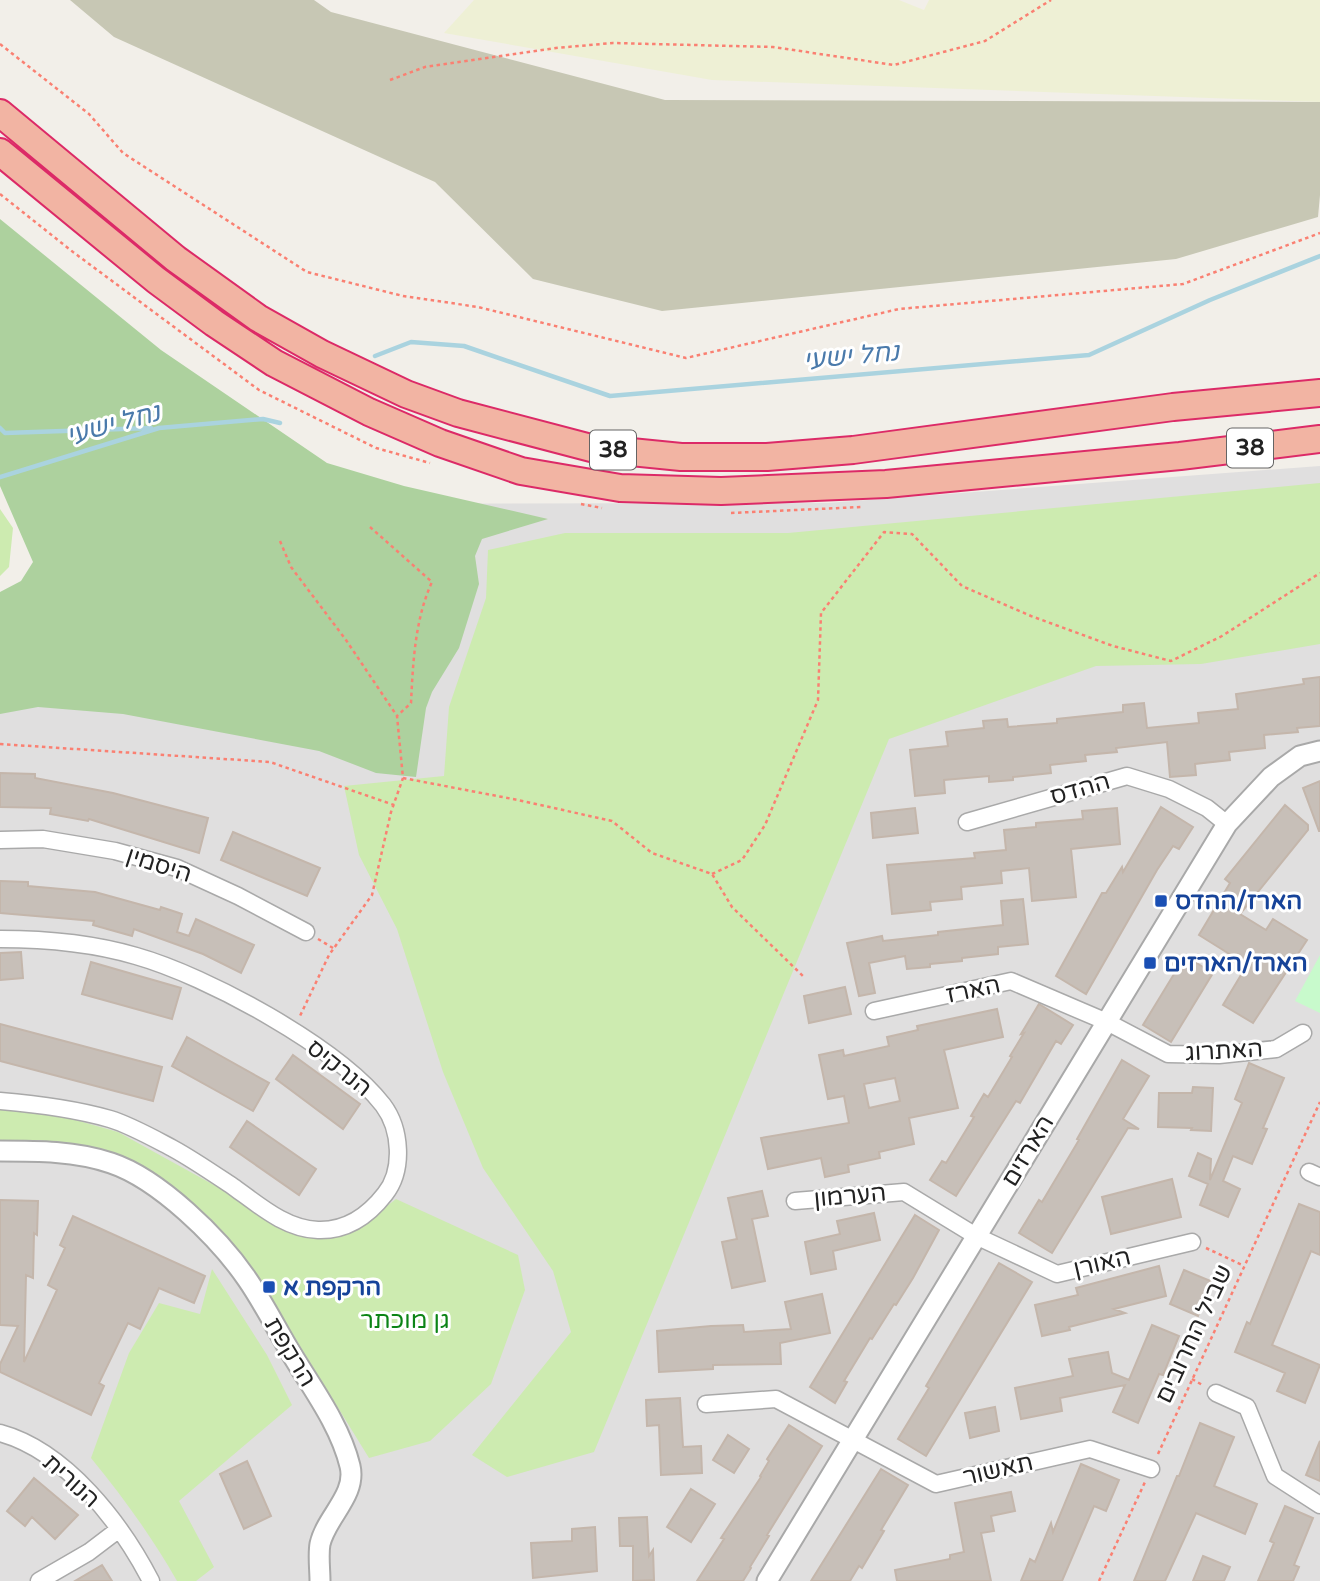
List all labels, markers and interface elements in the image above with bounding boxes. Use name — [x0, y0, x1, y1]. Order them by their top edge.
water label: נחל ישעי — [802, 336, 902, 376]
water label: נחל ישעי — [63, 396, 165, 451]
road number: 38 — [1227, 428, 1273, 468]
road number: 38 — [590, 431, 636, 470]
street label: ההדס — [1047, 767, 1113, 811]
street label: היסמין — [123, 841, 195, 889]
place label: הארז/ההדס — [1175, 887, 1302, 916]
marker: הארז/ההדס — [1153, 893, 1169, 909]
place label: הארז/הארזים — [1164, 949, 1308, 978]
marker: הארז/הארזים — [1142, 955, 1158, 971]
street label: הארז — [943, 970, 1003, 1010]
street label: הנרקיס — [301, 1033, 377, 1103]
street label: האתרוג — [1184, 1034, 1264, 1068]
street label: הארזים — [996, 1110, 1060, 1192]
street label: הערמון — [813, 1178, 887, 1214]
street label: האורן — [1070, 1242, 1134, 1284]
street label: שביל החרובים — [1149, 1260, 1239, 1408]
place label: הרקפת א — [283, 1273, 381, 1302]
marker: הרקפת א — [261, 1279, 277, 1295]
park label: גן מוכתר — [360, 1306, 450, 1335]
street label: הרקפת — [258, 1312, 322, 1392]
street label: הנורית — [36, 1448, 106, 1514]
street label: תאשור — [960, 1448, 1036, 1492]

